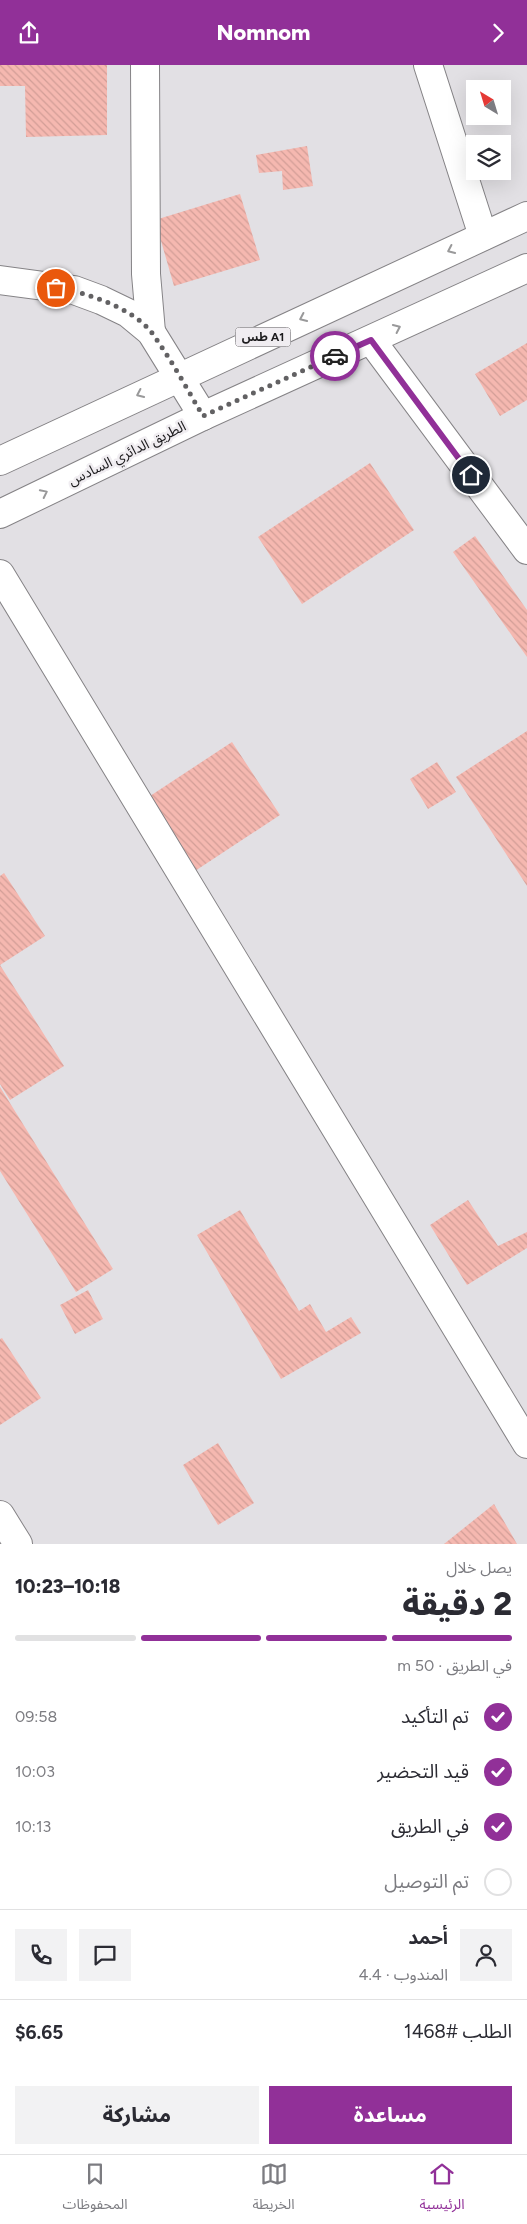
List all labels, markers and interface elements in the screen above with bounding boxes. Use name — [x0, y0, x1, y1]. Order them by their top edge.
icon: share — [15, 19, 43, 47]
text: Nomnom — [217, 19, 311, 46]
icon: forward — [484, 19, 512, 47]
north arrow — [466, 80, 511, 125]
map controls — [466, 80, 511, 180]
button: layers — [466, 135, 511, 180]
one-way arrow — [447, 244, 456, 255]
pin — [35, 267, 77, 309]
icon: bag — [42, 274, 70, 302]
one-way arrow — [299, 312, 308, 323]
one-way arrow — [392, 323, 401, 334]
road number: طس A1 — [236, 327, 290, 347]
courier — [310, 331, 360, 381]
icon: car — [321, 342, 349, 370]
one-way arrow — [136, 388, 145, 398]
street label: الطريق الدائري السادس — [66, 418, 190, 491]
pin — [450, 454, 492, 496]
icon: home — [457, 461, 485, 489]
one-way arrow — [39, 489, 48, 499]
text: يصل خلال — [446, 1558, 512, 1577]
text: 10:18–10:23 — [15, 1575, 120, 1598]
text: 2 دقيقة — [402, 1585, 512, 1623]
text: في الطريق · 50 m — [397, 1656, 512, 1675]
icon: check — [484, 1703, 512, 1731]
text: تم التأكيد — [401, 1705, 469, 1728]
text: 09:58 — [15, 1707, 57, 1726]
icon: check — [484, 1758, 512, 1786]
text: قيد التحضير — [377, 1760, 469, 1783]
text: 10:03 — [15, 1762, 55, 1781]
icon: check — [484, 1813, 512, 1841]
text: في الطريق — [391, 1815, 469, 1838]
text: 10:13 — [15, 1817, 51, 1836]
text: تم التوصيل — [384, 1870, 469, 1893]
text: أحمد — [408, 1926, 448, 1949]
button: phone — [15, 1929, 67, 1981]
button: chat — [79, 1929, 131, 1981]
button: person — [460, 1929, 512, 1981]
text: المندوب · 4.4 — [359, 1965, 448, 1984]
text: الطلب #1468 — [404, 2020, 512, 2043]
text: $6.65 — [15, 2021, 63, 2044]
button: مشاركة — [15, 2086, 259, 2144]
button: مساعدة — [269, 2086, 512, 2144]
tab: المحفوظات — [63, 2160, 128, 2219]
tab: الخريطة — [253, 2160, 294, 2219]
tab: الرئيسية — [419, 2160, 465, 2219]

